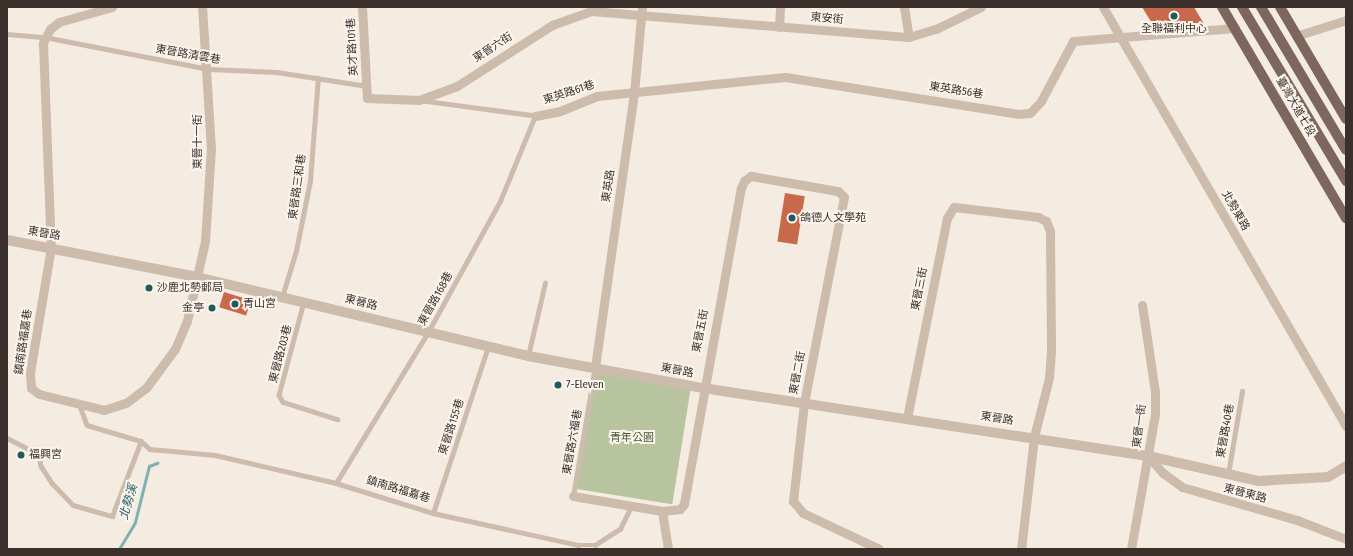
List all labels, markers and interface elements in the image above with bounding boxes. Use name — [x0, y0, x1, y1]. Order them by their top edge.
street label: 東安街 — [810, 11, 844, 27]
marker: 全聯福利中心 — [1169, 11, 1179, 21]
street label: 英才路101巷 — [345, 18, 361, 76]
place label: 全聯福利中心 — [1141, 22, 1207, 36]
street label: 東晉六街 — [471, 30, 515, 66]
street label: 東晉路清雲巷 — [154, 43, 222, 67]
street label: 臺灣大道七段 — [1273, 75, 1317, 139]
street label: 東英路61巷 — [542, 78, 596, 108]
street label: 東英路56巷 — [928, 80, 984, 102]
street label: 東晉十一街 — [191, 115, 205, 169]
street label: 東晉路三和巷 — [287, 153, 309, 221]
street label: 東英路 — [600, 169, 618, 203]
street label: 北勢東路 — [1218, 189, 1252, 233]
place label: 鴿德人文學苑 — [800, 211, 866, 225]
marker: 鴿德人文學苑 — [787, 213, 797, 223]
street label: 東晉路 — [27, 225, 61, 243]
street label: 東晉三街 — [909, 266, 931, 312]
street label: 東晉路168巷 — [416, 270, 456, 328]
place label: 沙鹿北勢郵局 — [157, 281, 223, 295]
marker: 沙鹿北勢郵局 — [144, 283, 154, 293]
street label: 東晉路 — [343, 293, 379, 313]
place label: 青山宮 — [243, 297, 276, 311]
marker: 青山宮 — [230, 299, 240, 309]
place label: 金亭 — [182, 301, 204, 315]
marker: 金亭 — [207, 303, 217, 313]
street label: 鎮南路福嘉巷 — [13, 308, 35, 376]
street label: 東晉五街 — [690, 308, 712, 354]
street label: 東晉路203巷 — [267, 324, 295, 384]
street label: 東晉二街 — [787, 350, 809, 396]
street label: 東晉路 — [660, 361, 694, 381]
place label: 7-Eleven — [566, 378, 604, 392]
marker: 7-Eleven — [553, 380, 563, 390]
street label: 東晉路155巷 — [437, 397, 467, 457]
street label: 東晉一街 — [1131, 403, 1149, 449]
street label: 東晉路40巷 — [1215, 403, 1237, 459]
street label: 東晉路六福巷 — [561, 408, 585, 476]
street label: 東晉路 — [980, 410, 1014, 428]
park label: 青年公園 — [610, 431, 654, 445]
place label: 福興宮 — [29, 448, 62, 462]
marker: 福興宮 — [16, 450, 26, 460]
street label: 鎮南路福嘉巷 — [365, 474, 431, 506]
street label: 東晉東路 — [1222, 482, 1268, 506]
water label: 北勢溪 — [117, 483, 141, 521]

